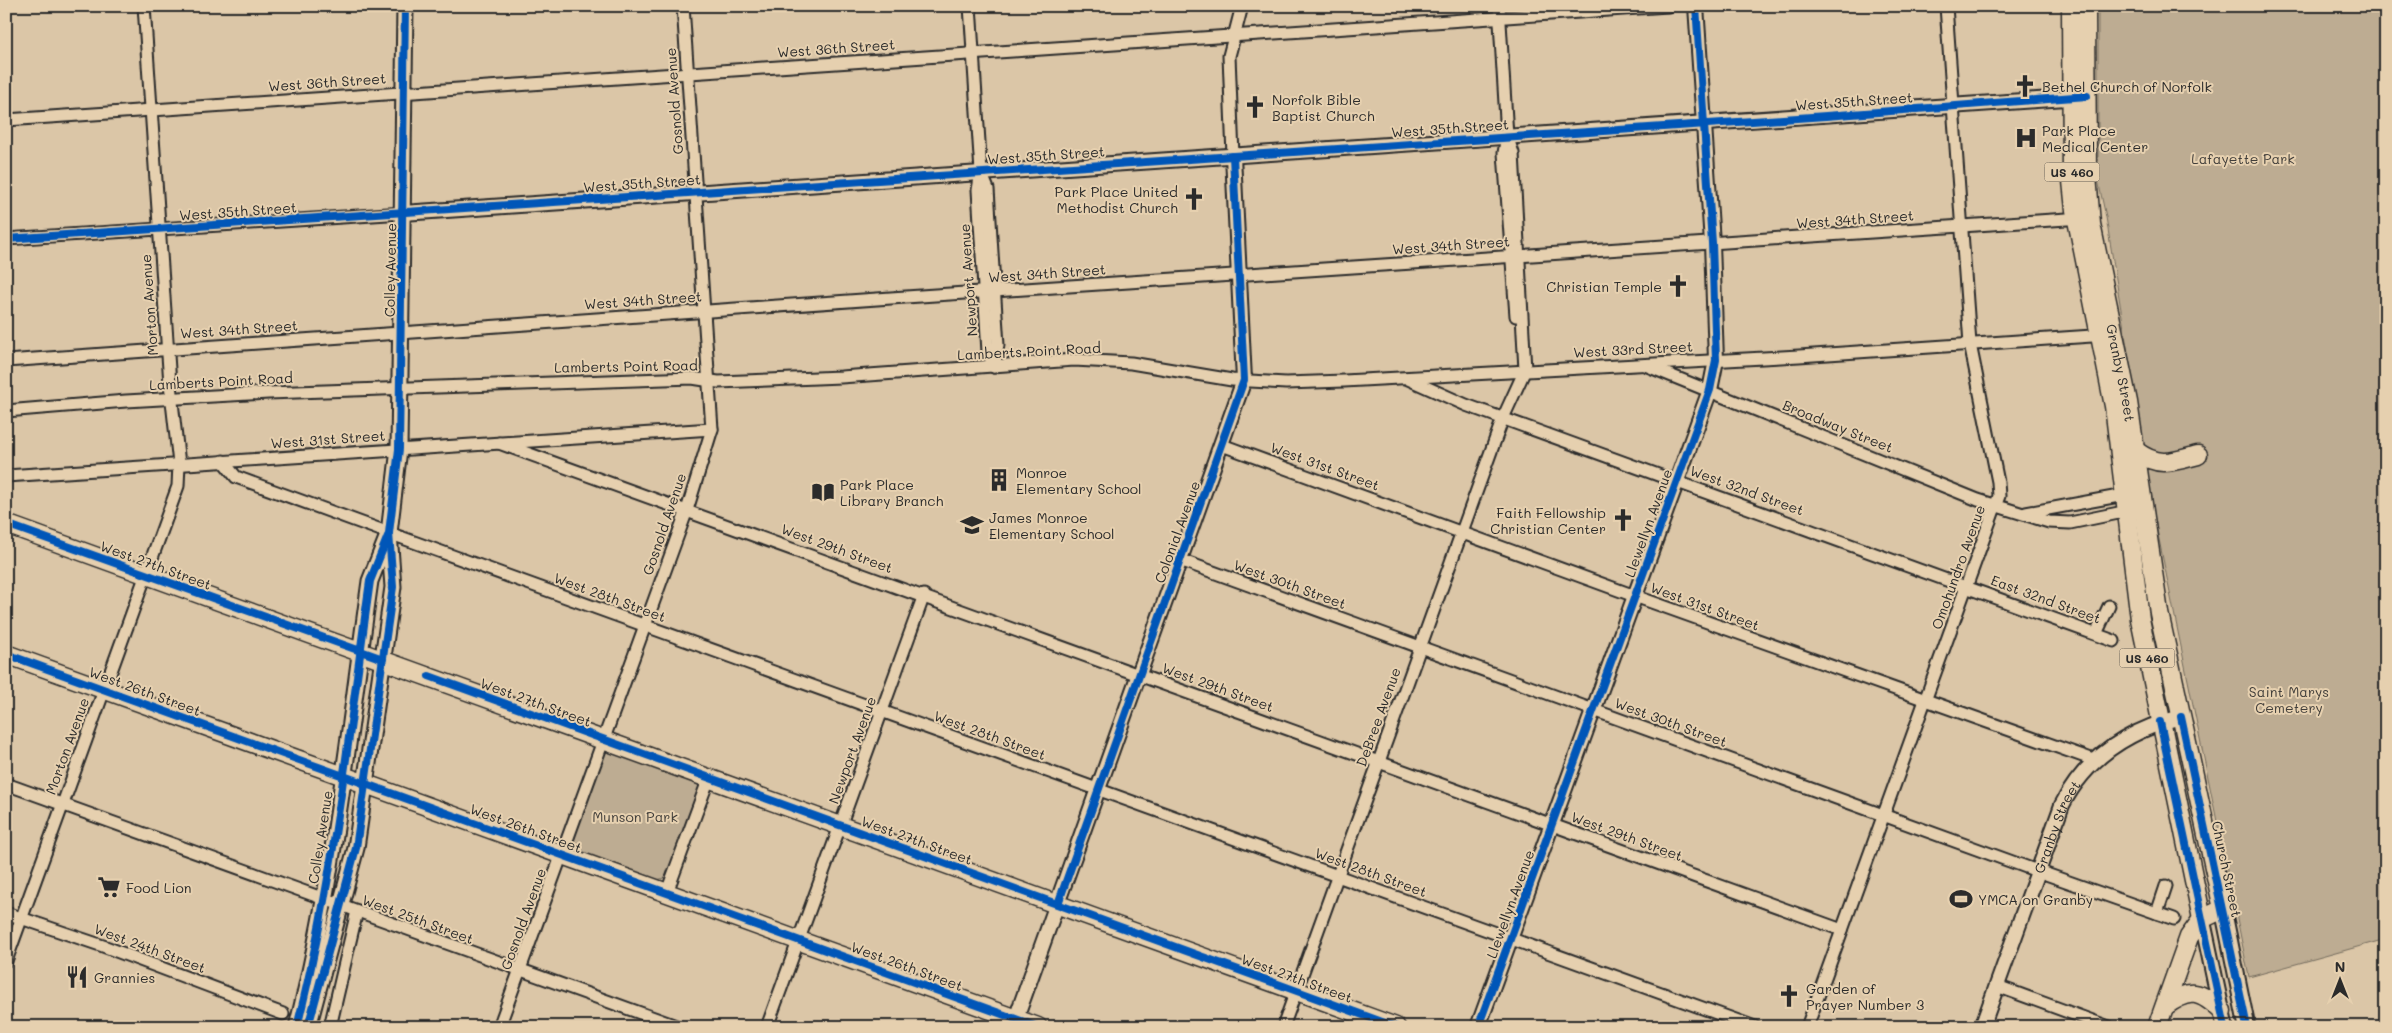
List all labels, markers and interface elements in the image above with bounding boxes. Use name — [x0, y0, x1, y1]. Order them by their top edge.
street label: West 36th Street — [776, 34, 896, 62]
street label: Gosnold Avenue — [661, 47, 687, 155]
street label: West 36th Street — [267, 68, 387, 96]
church icon: Bethel Church of Norfolk — [2012, 73, 2038, 99]
place label: Bethel Church of Norfolk — [2042, 77, 2212, 96]
street label: West 35th Street — [1795, 87, 1913, 115]
place label: Norfolk Bible Baptist Church — [1272, 90, 1375, 125]
church icon: Norfolk Bible Baptist Church — [1242, 94, 1268, 120]
street label: West 35th Street — [1391, 114, 1509, 142]
place label: Park Place Medical Center — [2042, 121, 2148, 156]
hospital icon: Park Place Medical Center — [2013, 125, 2039, 151]
street label: West 35th Street — [987, 141, 1105, 169]
park label: Lafayette Park — [2191, 149, 2295, 168]
road number: US 460 — [2044, 162, 2100, 182]
street label: West 35th Street — [583, 169, 701, 197]
place label: Park Place United Methodist Church — [1055, 182, 1178, 217]
church icon: Park Place United Methodist Church — [1181, 186, 1207, 212]
street label: West 35th Street — [179, 197, 297, 225]
street label: West 34th Street — [1796, 205, 1914, 233]
street label: Colley Avenue — [380, 223, 400, 317]
street label: Newport Avenue — [955, 223, 981, 337]
street label: West 34th Street — [1392, 231, 1510, 259]
street label: Morton Avenue — [136, 254, 162, 356]
street label: West 34th Street — [988, 259, 1106, 287]
church icon: Christian Temple — [1665, 273, 1691, 299]
place label: Christian Temple — [1546, 277, 1662, 296]
street label: West 34th Street — [584, 286, 702, 314]
street label: West 34th Street — [180, 315, 298, 343]
street label: Granby Street — [2103, 322, 2140, 423]
street label: West 33rd Street — [1573, 336, 1693, 362]
street label: Lamberts Point Road — [957, 338, 1101, 364]
street label: Lamberts Point Road — [554, 355, 698, 377]
street label: Lamberts Point Road — [149, 368, 293, 394]
street label: Broadway Street — [1780, 395, 1896, 457]
street label: West 31st Street — [270, 426, 386, 452]
street label: West 31st Street — [1268, 437, 1382, 495]
street label: West 32nd Street — [1687, 461, 1807, 519]
place label: Monroe Elementary School — [1016, 463, 1142, 498]
street label: Llewellyn Avenue — [1620, 466, 1676, 580]
building icon: Monroe Elementary School — [986, 467, 1012, 493]
street label: Gosnold Avenue — [638, 470, 690, 578]
place label: Park Place Library Branch — [840, 475, 944, 510]
street label: Colonial Avenue — [1150, 478, 1204, 586]
library icon: Park Place Library Branch — [810, 479, 836, 505]
street label: Omohundro Avenue — [1927, 502, 1989, 632]
place label: Faith Fellowship Christian Center — [1490, 503, 1606, 538]
church icon: Faith Fellowship Christian Center — [1610, 507, 1636, 533]
place label: James Monroe Elementary School — [989, 508, 1115, 543]
school or university icon: James Monroe Elementary School — [959, 512, 985, 538]
street label: West 29th Street — [779, 519, 895, 577]
street label: West 27th Street — [98, 536, 214, 594]
street label: West 30th Street — [1231, 555, 1349, 613]
street label: West 28th Street — [551, 568, 669, 626]
street label: East 32nd Street — [1988, 570, 2104, 628]
street label: West 31st Street — [1648, 577, 1762, 635]
road number: US 460 — [2120, 648, 2174, 668]
street label: West 29th Street — [1160, 658, 1276, 716]
street label: West 26th Street — [86, 662, 204, 720]
street label: DeBree Avenue — [1351, 665, 1405, 769]
street label: West 27th Street — [478, 673, 594, 731]
park label: Saint Marys Cemetery — [2249, 682, 2329, 717]
street label: West 30th Street — [1612, 693, 1730, 751]
street label: Newport Avenue — [824, 694, 880, 806]
street label: Morton Avenue — [41, 695, 93, 797]
street label: West 28th Street — [931, 706, 1049, 764]
street label: Granby Street — [2029, 776, 2084, 876]
street label: Colley Avenue — [303, 789, 337, 885]
street label: West 26th Street — [467, 799, 585, 857]
park label: Munson Park — [592, 807, 678, 826]
street label: West 29th Street — [1569, 807, 1685, 865]
street label: West 27th Street — [859, 811, 975, 869]
street label: Church Street — [2208, 819, 2246, 919]
street label: West 28th Street — [1312, 843, 1430, 901]
street label: Llewellyn Avenue — [1482, 847, 1538, 961]
street label: Gosnold Avenue — [496, 866, 550, 972]
supermarket icon: Food Lion — [96, 874, 122, 900]
place label: Food Lion — [126, 878, 192, 897]
sports icon: YMCA on Granby — [1948, 886, 1974, 912]
street label: West 25th Street — [360, 890, 476, 948]
place label: YMCA on Granby — [1978, 890, 2093, 909]
street label: West 24th Street — [92, 919, 208, 977]
street label: West 26th Street — [848, 937, 966, 995]
street label: West 27th Street — [1239, 949, 1355, 1007]
north arrow — [2314, 956, 2364, 1006]
text: N — [2335, 957, 2345, 976]
restaurant icon: Grannies — [64, 964, 90, 990]
place label: Grannies — [94, 968, 155, 987]
place label: Garden of Prayer Number 3 — [1806, 979, 1924, 1014]
church icon: Garden of Prayer Number 3 — [1776, 983, 1802, 1009]

